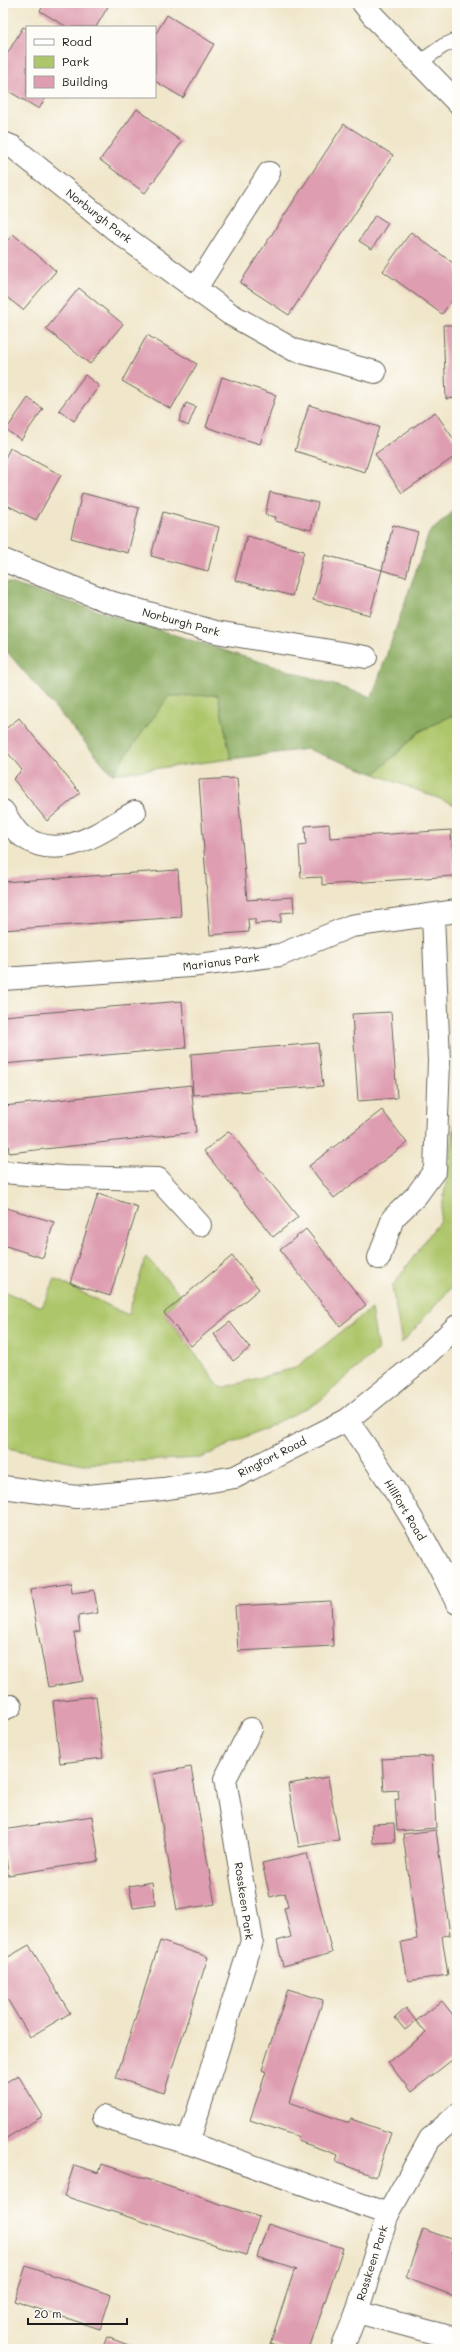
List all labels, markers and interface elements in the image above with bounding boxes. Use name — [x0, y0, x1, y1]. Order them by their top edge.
legend — [26, 26, 156, 98]
text: Road — [62, 33, 92, 49]
text: Park — [62, 53, 89, 69]
text: Building — [62, 73, 108, 89]
street label: Norburgh Park — [63, 185, 135, 246]
street label: Norburgh Park — [141, 604, 222, 639]
street label: Marianus Park — [182, 949, 260, 974]
street label: Ringfort Road — [235, 1433, 309, 1480]
street label: Hillfort Road — [381, 1476, 430, 1543]
street label: Rosskeen Park — [232, 1861, 257, 1941]
street label: Rosskeen Park — [352, 2223, 391, 2302]
scale bar — [28, 2300, 127, 2326]
text: 20 m — [34, 2305, 62, 2321]

